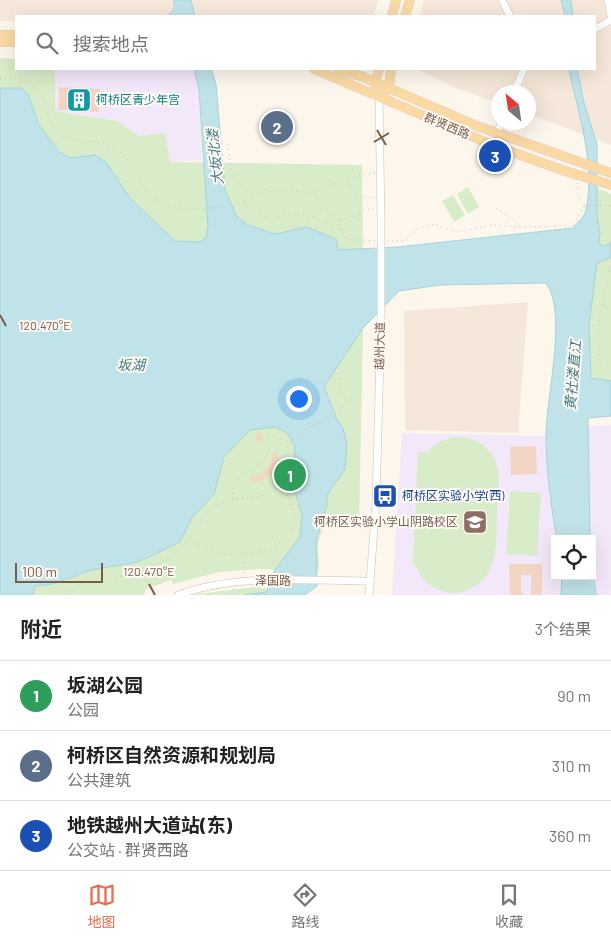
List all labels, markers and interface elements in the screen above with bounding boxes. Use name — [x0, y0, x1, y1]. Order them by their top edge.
search box — [15, 15, 596, 70]
icon: search — [33, 29, 61, 57]
text: 搜索地点 — [73, 32, 149, 55]
north arrow — [491, 85, 536, 130]
building icon: 柯桥区青少年宫 — [66, 87, 92, 113]
place label: 柯桥区青少年宫 — [96, 92, 180, 106]
pin: 2 — [261, 108, 293, 146]
street label: 群贤西路 — [423, 109, 472, 141]
water label: 大坂北溇 — [203, 126, 226, 186]
pin: 3 — [479, 137, 511, 175]
text: 120.470°E — [19, 318, 71, 332]
street label: 越州大道 — [372, 322, 386, 370]
water label: 黄社溇直江 — [561, 337, 584, 411]
water label: 坂湖 — [117, 356, 147, 373]
your location — [286, 386, 312, 412]
pin: 1 — [274, 456, 306, 494]
bus stop icon: 柯桥区实验小学(西) — [372, 483, 398, 509]
place label: 柯桥区实验小学(西) — [402, 488, 505, 502]
school or university icon: 柯桥区实验小学山阴路校区 — [462, 509, 488, 535]
place label: 柯桥区实验小学山阴路校区 — [314, 514, 458, 528]
map controls — [551, 535, 596, 580]
button: locate — [551, 535, 596, 580]
scale bar — [15, 560, 102, 583]
text: 100 m — [22, 563, 57, 580]
text: 120.470°E — [123, 564, 175, 578]
street label: 泽国路 — [255, 573, 291, 587]
text: 附近 — [20, 616, 62, 641]
text: 3个结果 — [535, 619, 591, 638]
text: 坂湖公园 — [67, 673, 143, 696]
text: 1 — [33, 686, 39, 705]
text: 90 m — [557, 686, 591, 705]
text: 公园 — [67, 700, 99, 719]
text: 柯桥区自然资源和规划局 — [67, 743, 276, 766]
text: 2 — [32, 756, 40, 775]
text: 310 m — [552, 756, 591, 775]
text: 公共建筑 — [67, 770, 131, 789]
text: 地铁越州大道站(东) — [67, 813, 232, 836]
text: 3 — [32, 826, 40, 845]
text: 360 m — [549, 826, 591, 845]
text: 公交站 · 群贤西路 — [67, 840, 189, 859]
tab: 地图 — [88, 881, 116, 931]
tab: 路线 — [291, 881, 319, 931]
tab: 收藏 — [495, 881, 523, 931]

